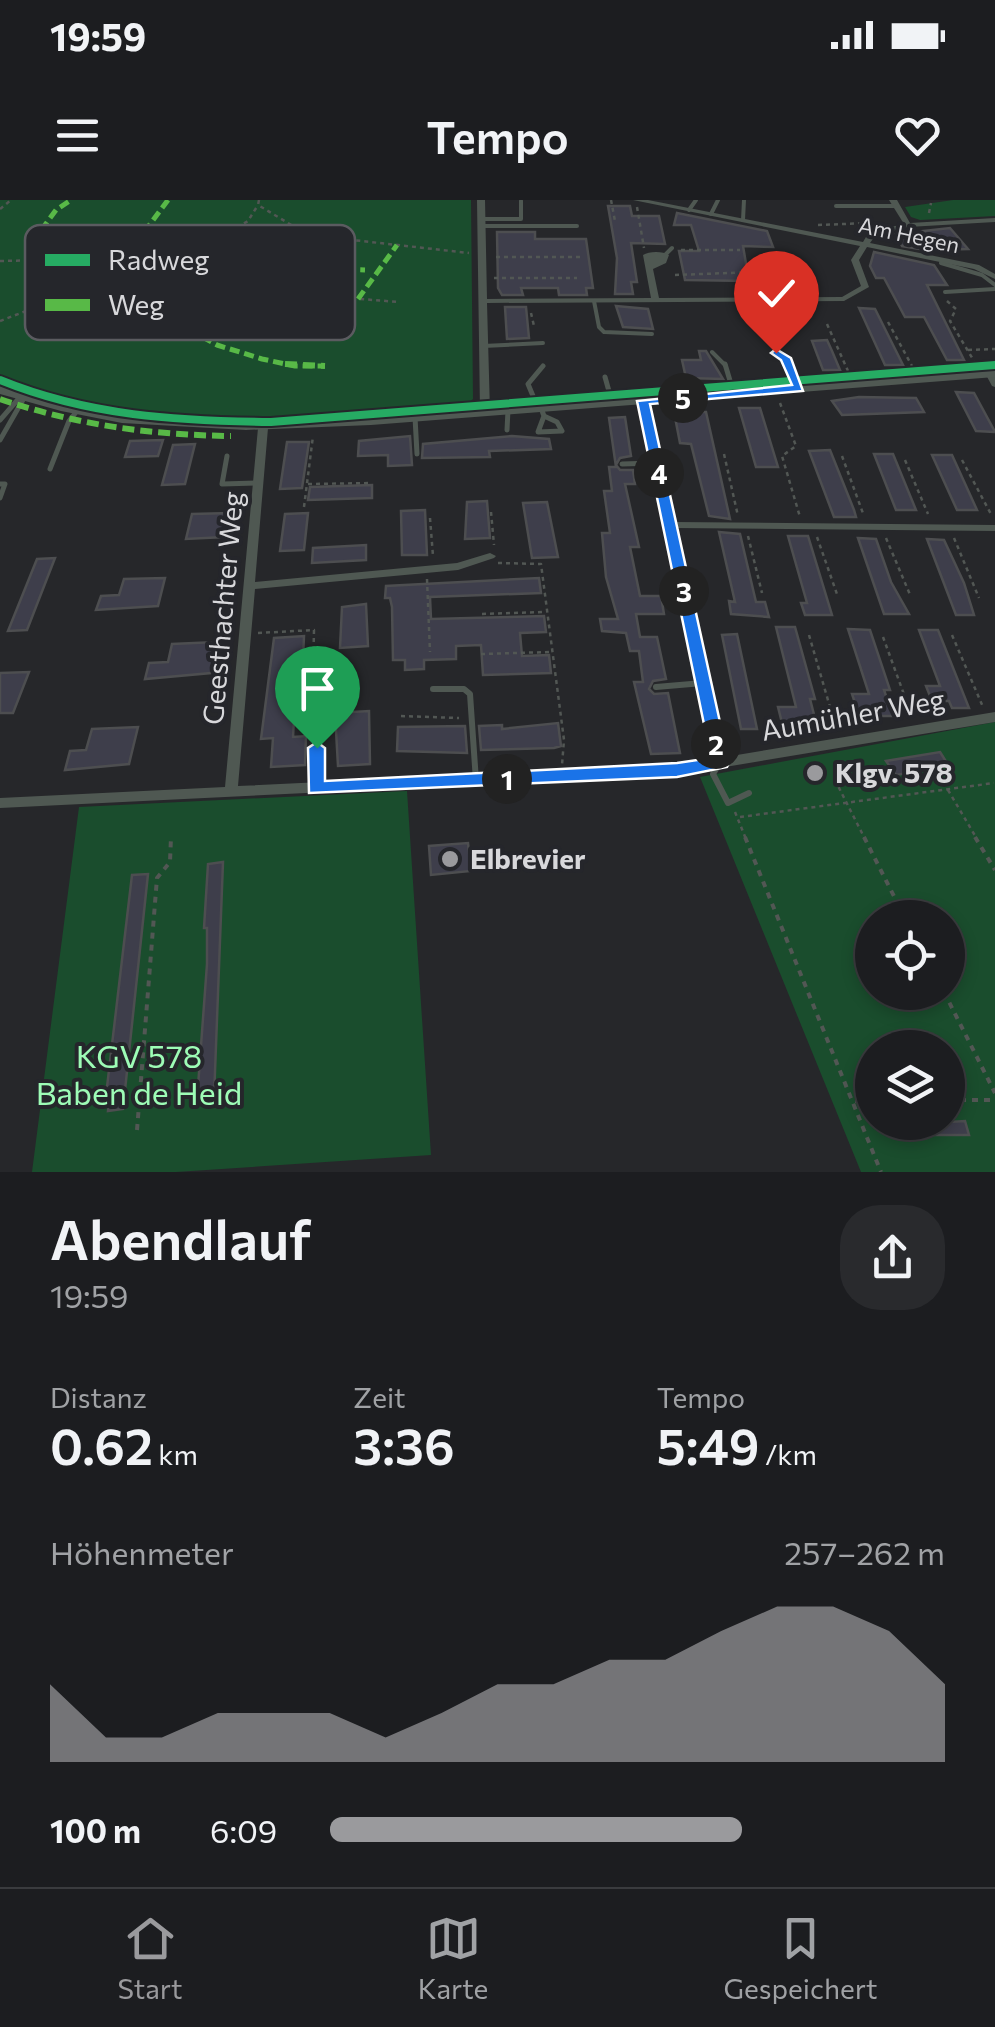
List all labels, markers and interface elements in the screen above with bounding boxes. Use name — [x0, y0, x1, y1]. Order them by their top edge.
text: 19:59 — [50, 12, 146, 59]
icon: menu — [50, 108, 105, 163]
text: Tempo — [426, 108, 569, 163]
icon: heart — [890, 108, 945, 163]
street label: Am Hegen — [856, 211, 962, 258]
legend — [25, 225, 355, 340]
text: Radweg — [108, 242, 209, 276]
pin — [734, 251, 819, 354]
icon: check — [749, 266, 804, 321]
text: Weg — [108, 287, 165, 321]
pin: 5 — [658, 373, 708, 423]
text: 5 — [675, 381, 691, 415]
pin: 4 — [634, 448, 684, 498]
text: 4 — [650, 456, 668, 490]
street label: Geesthachter Weg — [195, 490, 249, 726]
pin: 3 — [659, 566, 709, 616]
text: 3 — [676, 574, 692, 608]
pin — [275, 646, 360, 749]
icon: arrive — [290, 661, 345, 716]
street label: Aumühler Weg — [758, 681, 947, 747]
pin: 2 — [691, 719, 741, 769]
text: 2 — [708, 727, 724, 761]
pin: 1 — [482, 754, 532, 804]
place label: Klgv. 578 — [835, 755, 953, 789]
text: 1 — [501, 762, 513, 796]
marker: Klgv. 578 — [804, 762, 826, 784]
place label: Elbrevier — [470, 841, 586, 875]
marker: Elbrevier — [439, 848, 461, 870]
map controls — [855, 900, 965, 1140]
button: locate — [855, 900, 965, 1010]
button: layers — [855, 1030, 965, 1140]
park label: KGV 578 Baben de Heid — [36, 1035, 242, 1112]
text: Abendlauf — [50, 1204, 311, 1271]
button: share — [840, 1205, 945, 1310]
text: 19:59 — [50, 1275, 128, 1315]
text: Distanz — [50, 1380, 147, 1414]
text: Zeit — [353, 1380, 406, 1414]
text: Tempo — [657, 1380, 745, 1414]
text: 0.62 — [50, 1414, 153, 1475]
text: 3:36 — [353, 1414, 455, 1475]
text: 5:49 — [657, 1414, 760, 1475]
text: km — [153, 1437, 198, 1471]
text: /km — [760, 1437, 817, 1471]
text: Höhenmeter — [50, 1532, 234, 1572]
text: 257–262 m — [784, 1532, 945, 1572]
text: 100 m — [50, 1810, 141, 1850]
text: 6:09 — [210, 1810, 277, 1850]
tab: Start — [118, 1911, 183, 2005]
tab: Karte — [418, 1911, 488, 2005]
tab: Gespeichert — [724, 1911, 877, 2005]

